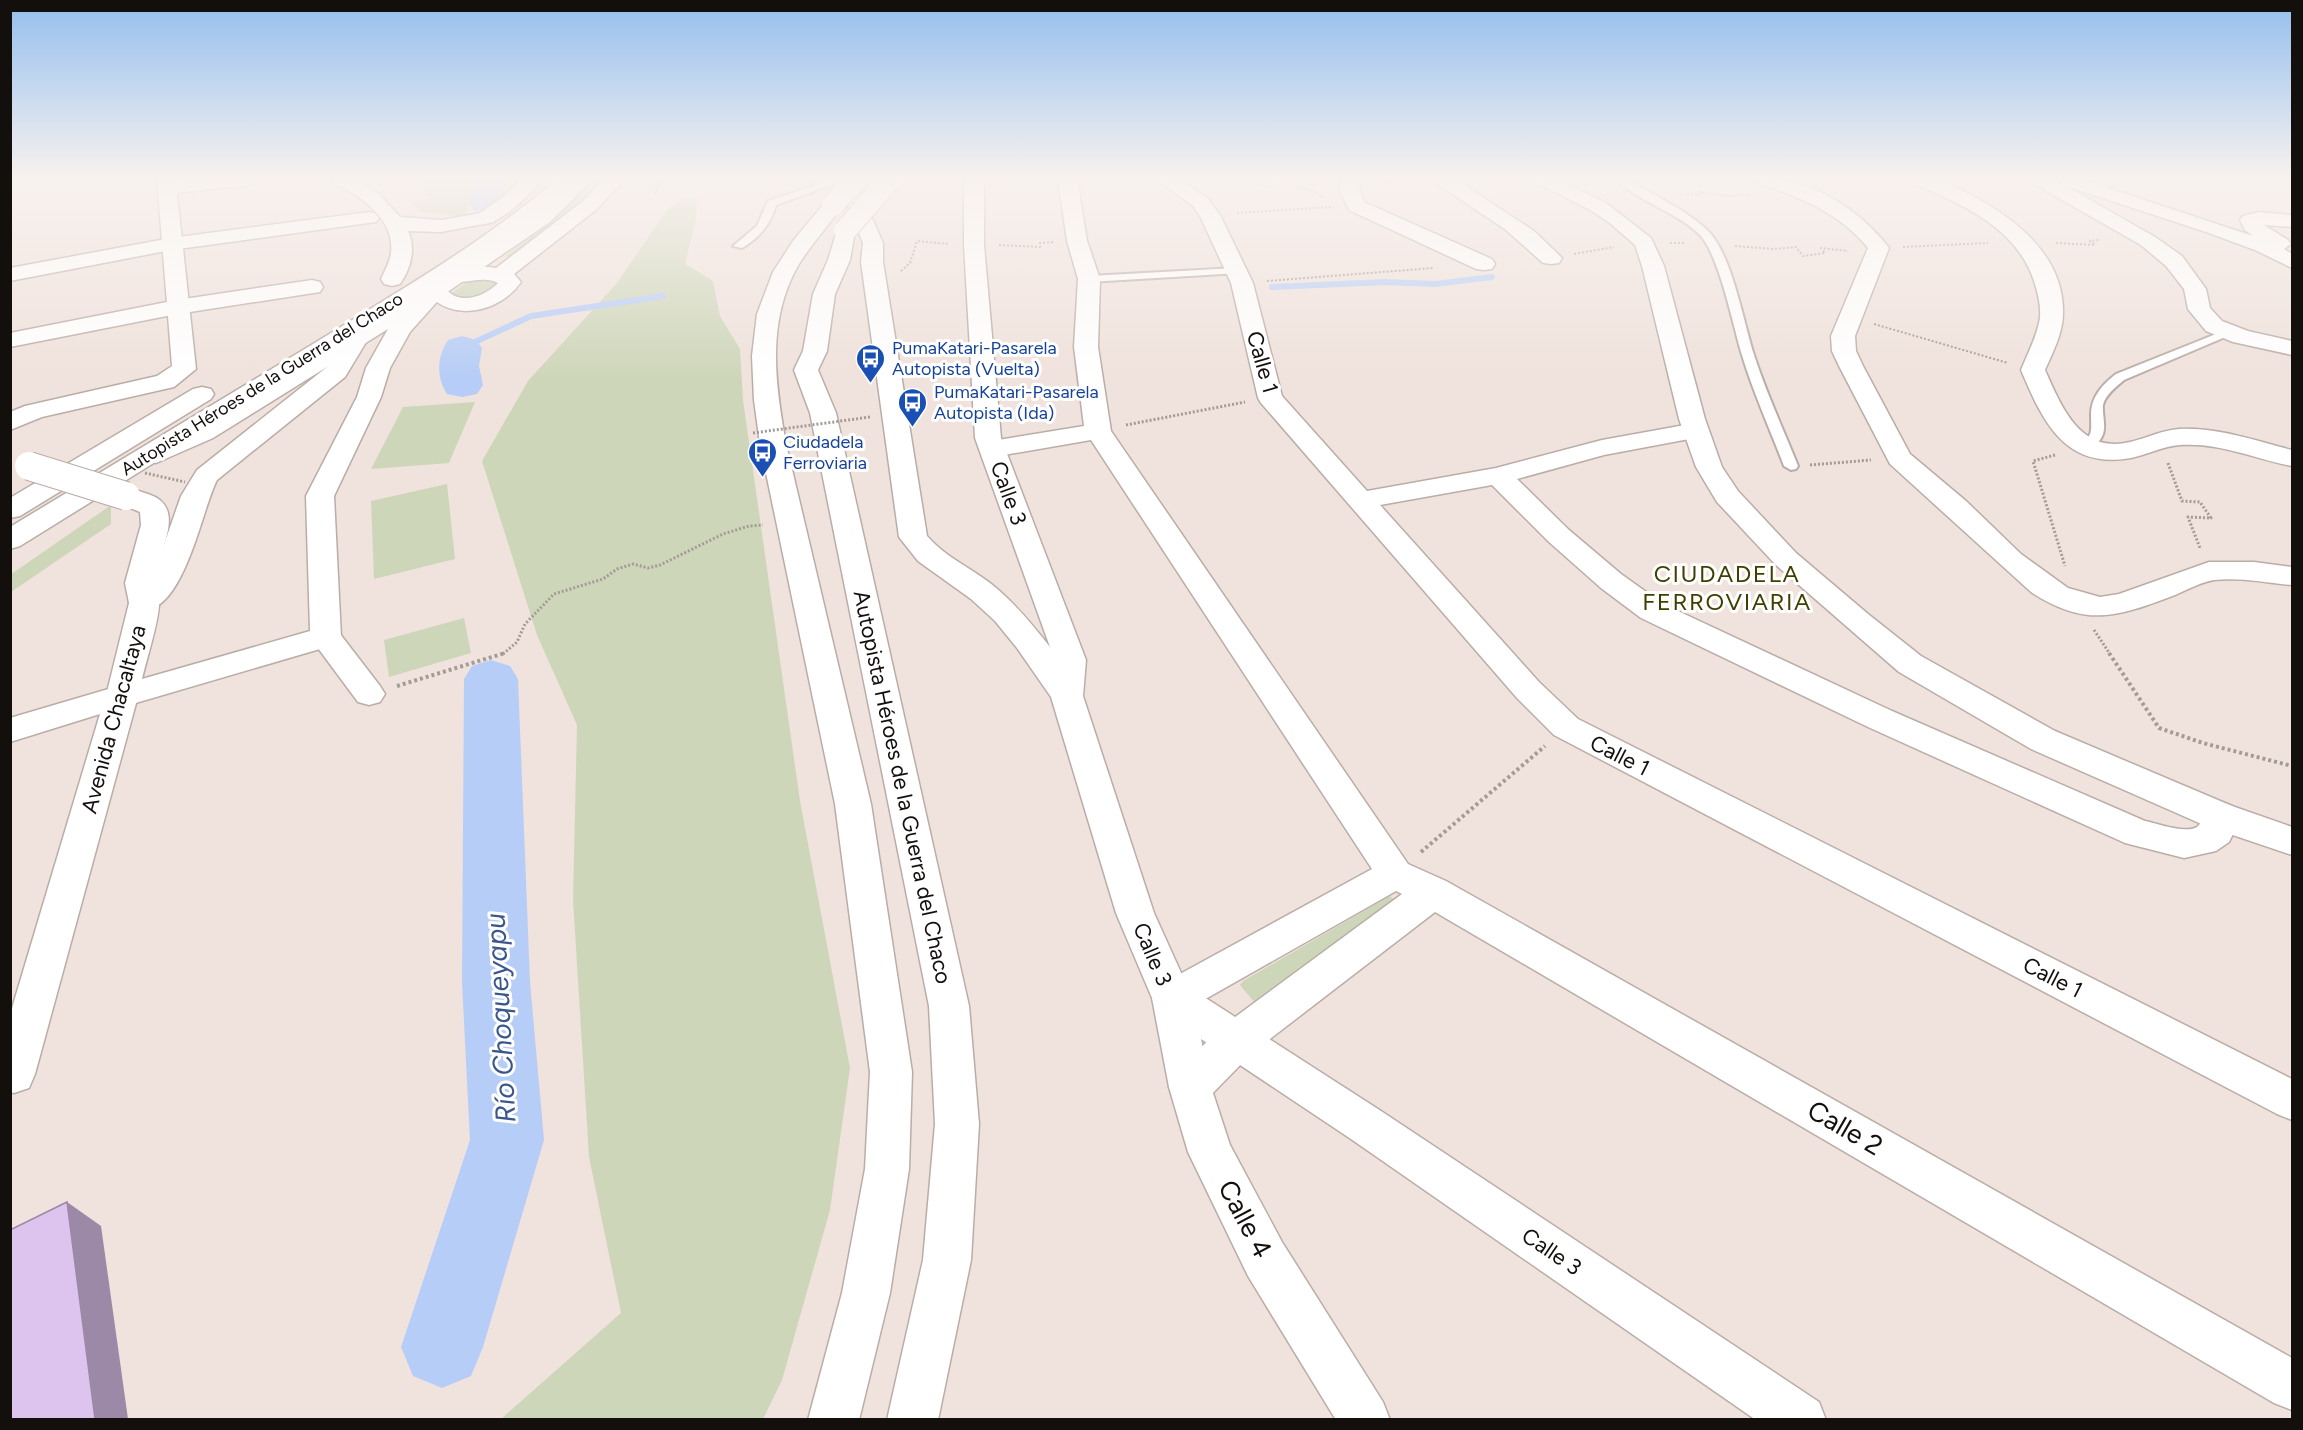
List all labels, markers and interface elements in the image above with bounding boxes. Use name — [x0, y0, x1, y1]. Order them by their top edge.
street label: Autopista Héroes de la Guerra del Chaco — [117, 288, 407, 480]
street label: Calle 1 — [1241, 328, 1284, 396]
place label: PumaKatari-Pasarela Autopista (Vuelta) — [892, 337, 1057, 380]
bus stop icon: PumaKatari-Pasarela Autopista (Vuelta) — [855, 342, 887, 384]
place label: PumaKatari-Pasarela Autopista (Ida) — [934, 381, 1099, 424]
bus stop icon: PumaKatari-Pasarela Autopista (Ida) — [897, 386, 929, 428]
place label: Ciudadela Ferroviaria — [783, 431, 867, 474]
bus stop icon: Ciudadela Ferroviaria — [746, 436, 778, 478]
street label: Calle 3 — [985, 457, 1033, 529]
district label: CIUDADELA FERROVIARIA — [1642, 559, 1812, 616]
street label: Autopista Héroes de la Guerra del Chaco — [848, 588, 957, 986]
street label: Avenida Chacaltaya — [75, 622, 152, 816]
street label: Calle 1 — [1585, 729, 1654, 782]
water label: Río Choqueyapu — [478, 912, 522, 1124]
street label: Calle 3 — [1127, 918, 1178, 990]
street label: Calle 1 — [2018, 951, 2087, 1004]
street label: Calle 2 — [1802, 1093, 1889, 1162]
street label: Calle 4 — [1211, 1174, 1280, 1263]
street label: Calle 3 — [1517, 1222, 1587, 1281]

